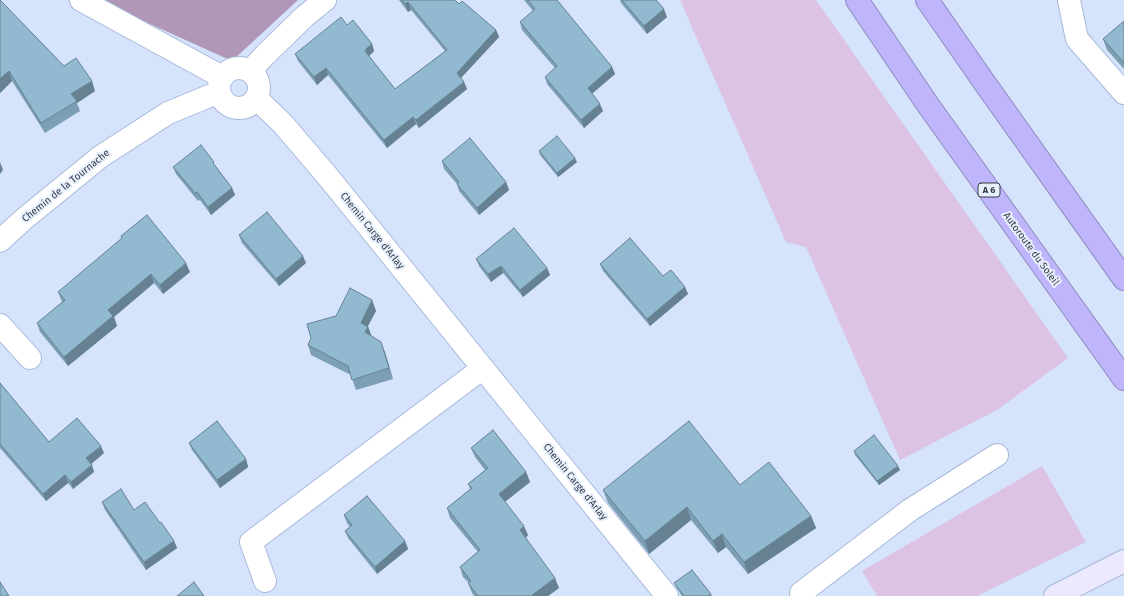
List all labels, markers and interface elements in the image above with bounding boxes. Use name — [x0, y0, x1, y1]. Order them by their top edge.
street label: Chemin de la Tournache — [20, 147, 112, 225]
road number: A 6 — [978, 183, 1000, 197]
street label: Chemin Carge d'Arlay — [337, 190, 407, 272]
street label: Autoroute du Soleil — [1000, 210, 1062, 288]
street label: Chemin Carge d'Arlay — [540, 441, 610, 523]

